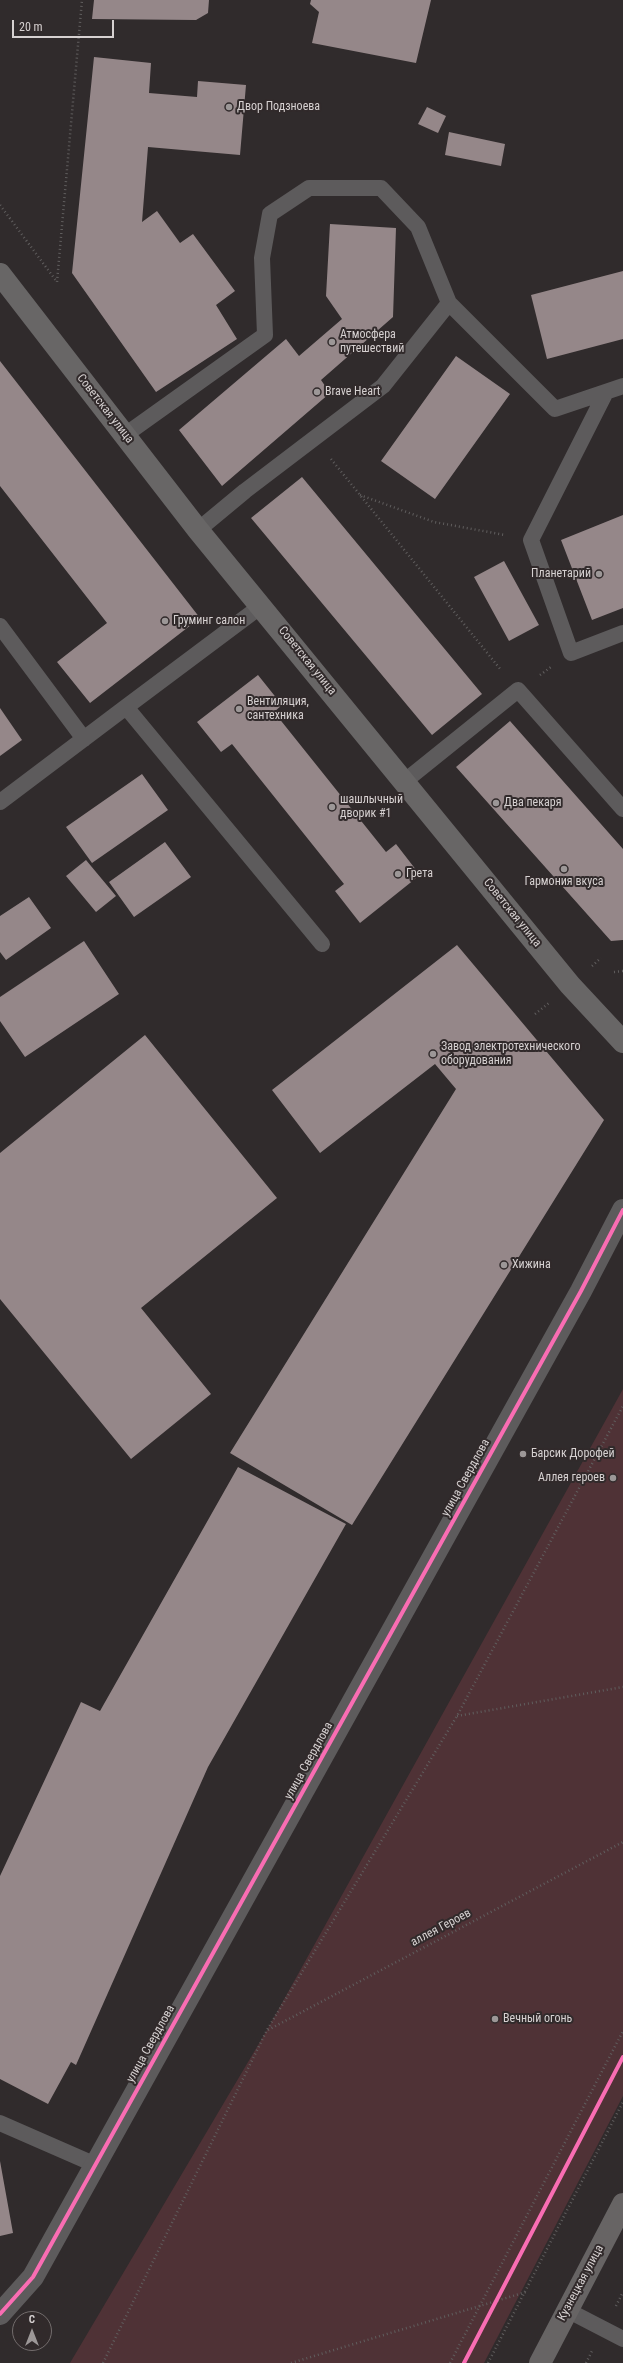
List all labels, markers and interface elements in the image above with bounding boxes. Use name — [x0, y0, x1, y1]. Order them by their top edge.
scale bar — [14, 12, 116, 38]
text: 20 m — [19, 20, 43, 34]
place label: Двор Подзноева — [237, 100, 320, 114]
marker: Двор Подзноева — [224, 102, 234, 112]
place label: Атмосфера путешествий — [340, 328, 404, 356]
marker: Атмосфера путешествий — [327, 337, 337, 347]
street label: Советская улица — [74, 372, 136, 446]
place label: Brave Heart — [325, 385, 380, 399]
marker: Brave Heart — [312, 387, 322, 397]
place label: Планетарий — [531, 567, 591, 581]
marker: Планетарий — [594, 569, 604, 579]
place label: Груминг салон — [173, 614, 245, 628]
marker: Груминг салон — [160, 616, 170, 626]
street label: Советская улица — [275, 624, 339, 698]
place label: Вентиляция, сантехника — [247, 695, 309, 723]
marker: Вентиляция, сантехника — [234, 704, 244, 714]
place label: шашлычный дворик #1 — [340, 793, 403, 821]
place label: Два пекаря — [504, 796, 561, 810]
marker: Два пекаря — [491, 798, 501, 808]
marker: шашлычный дворик #1 — [327, 802, 337, 812]
marker: Гармония вкуса — [559, 864, 569, 874]
place label: Грета — [406, 867, 433, 881]
marker: Грета — [393, 869, 403, 879]
place label: Гармония вкуса — [525, 875, 603, 889]
street label: Советская улица — [480, 876, 544, 950]
place label: Завод электротехнического оборудования — [441, 1040, 581, 1068]
marker: Завод электротехнического оборудования — [428, 1049, 438, 1059]
place label: Хижина — [512, 1258, 551, 1272]
marker: Хижина — [499, 1260, 509, 1270]
street label: улица Свердлова — [439, 1437, 493, 1519]
place label: Барсик Дорофей — [531, 1447, 615, 1461]
marker: Барсик Дорофей — [518, 1449, 528, 1459]
place label: Аллея героев — [538, 1471, 605, 1485]
marker: Аллея героев — [608, 1473, 618, 1483]
street label: улица Свердлова — [282, 1720, 336, 1802]
street label: аллея Героев — [408, 1906, 474, 1950]
street label: улица Свердлова — [124, 2003, 178, 2085]
place label: Вечный огонь — [503, 2012, 572, 2026]
marker: Вечный огонь — [490, 2014, 500, 2024]
street label: Кузнецкая улица — [555, 2243, 607, 2323]
north arrow — [12, 2311, 52, 2351]
text: С — [29, 2313, 35, 2326]

